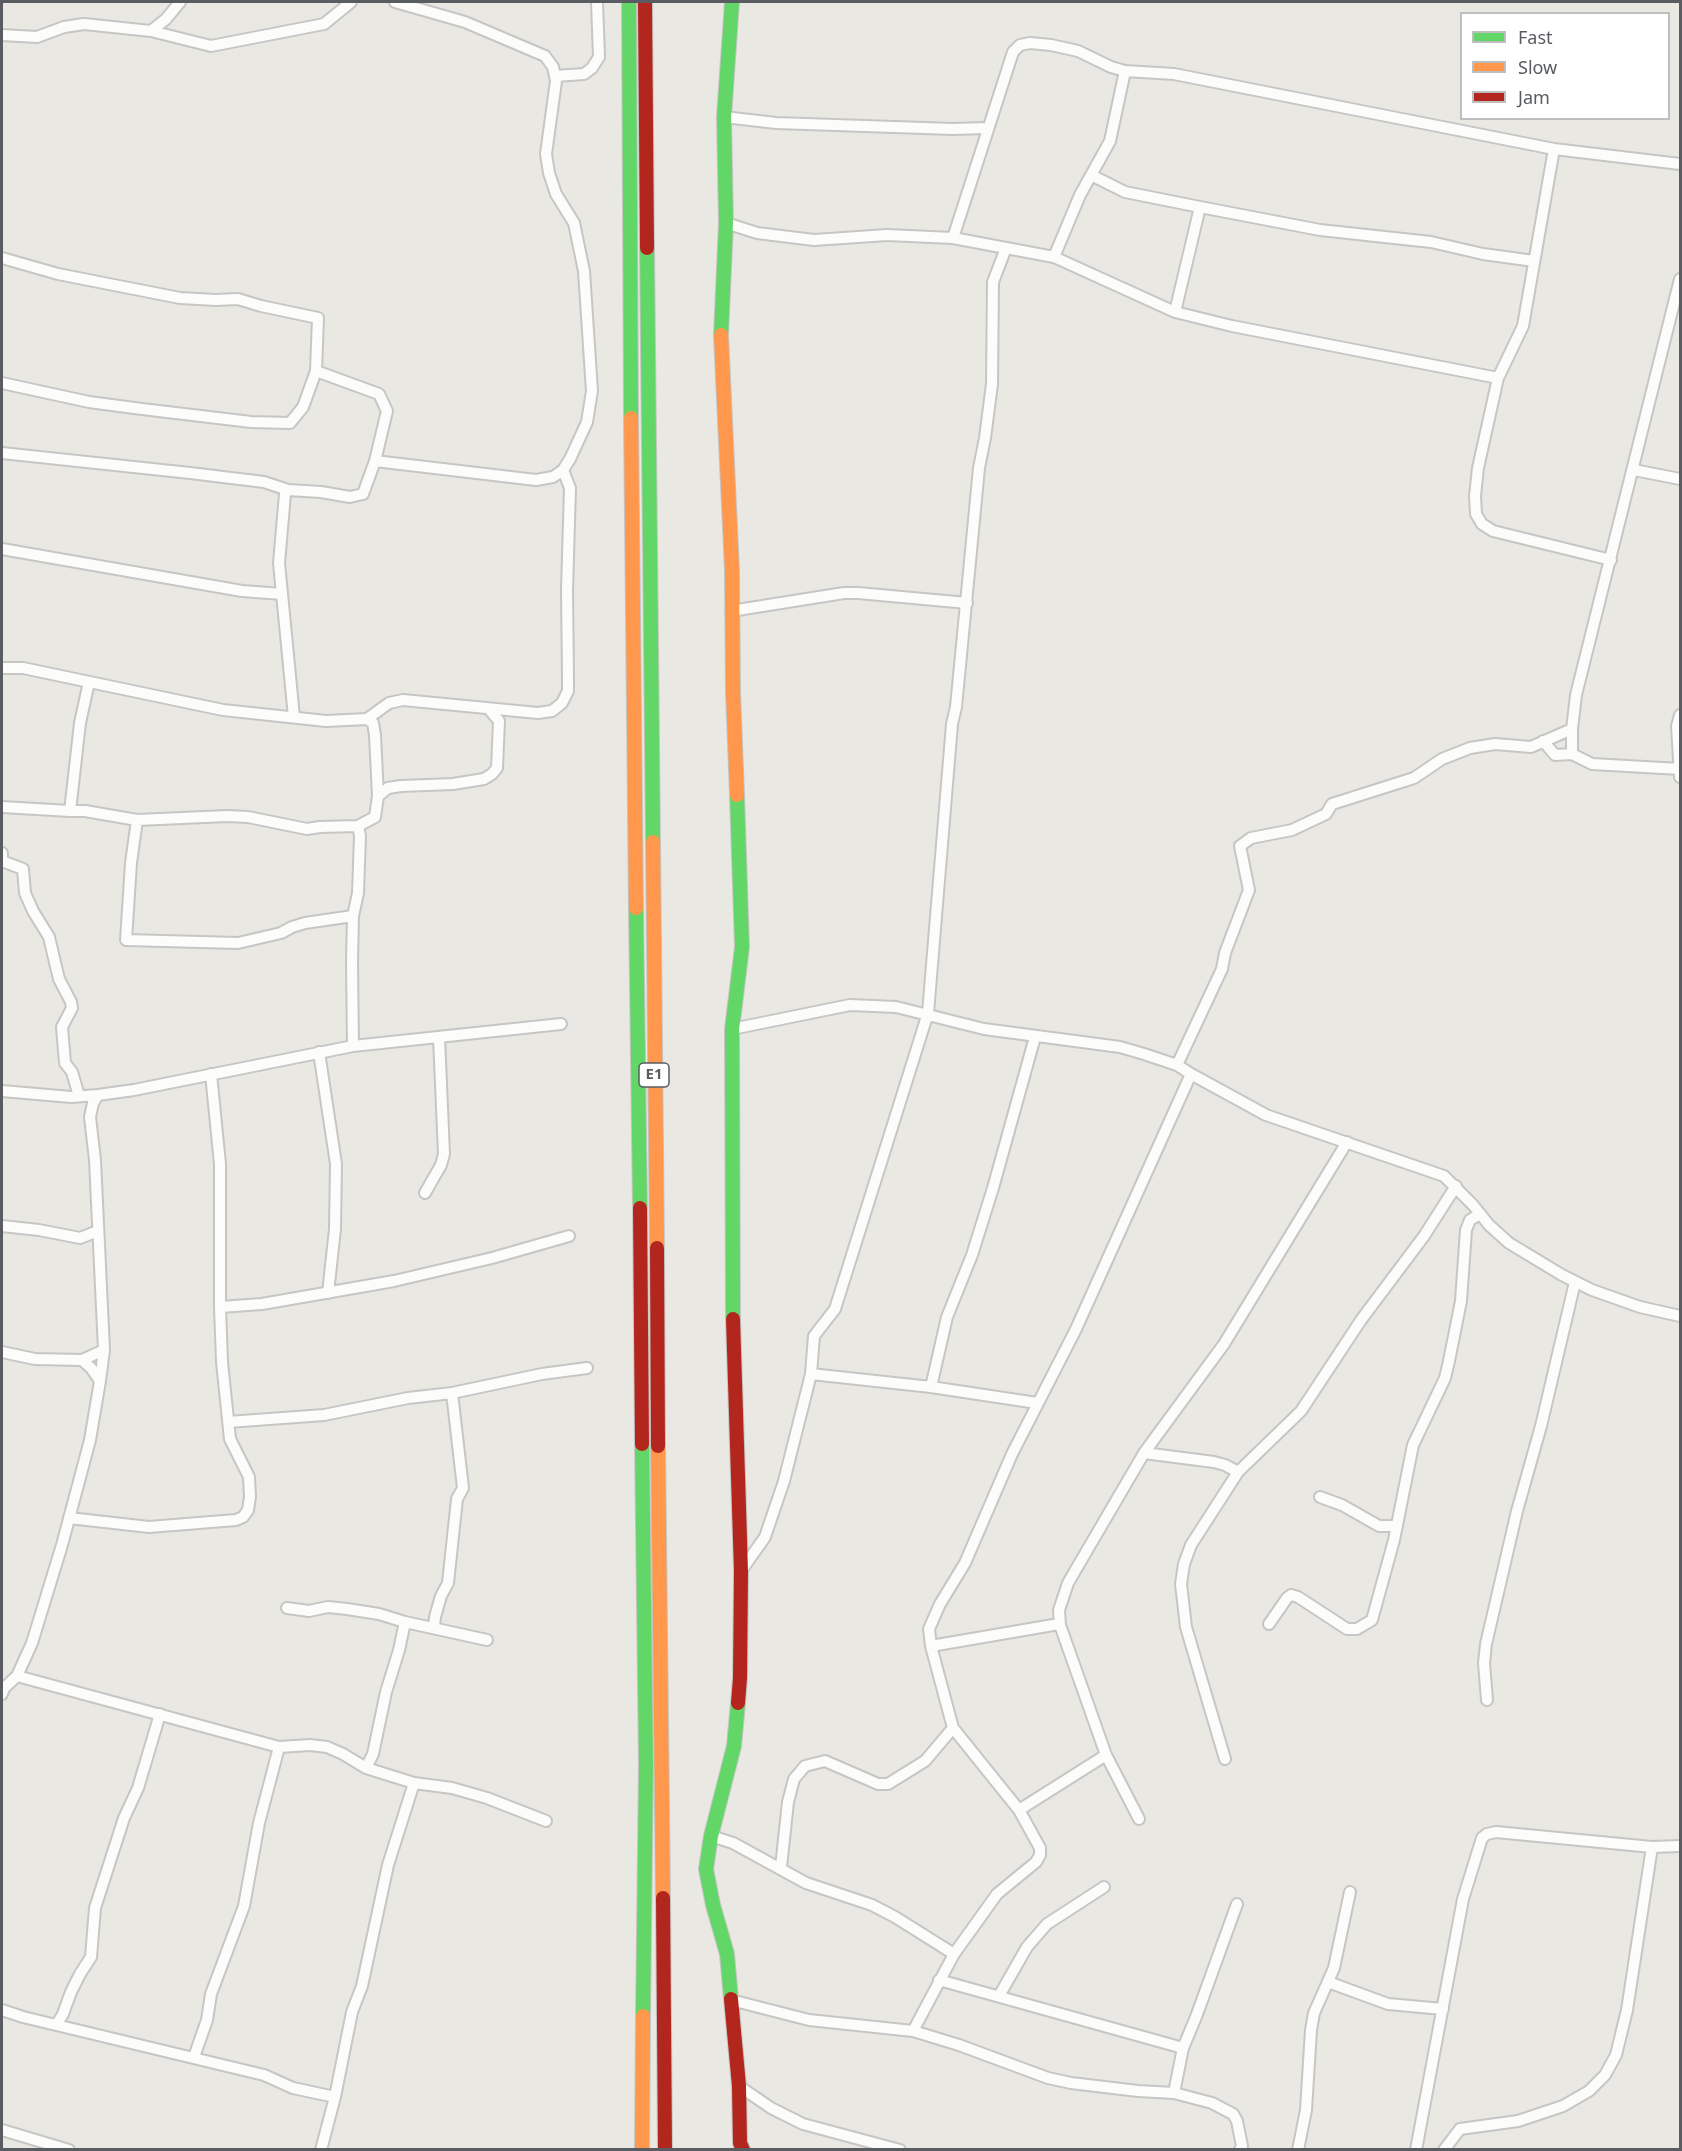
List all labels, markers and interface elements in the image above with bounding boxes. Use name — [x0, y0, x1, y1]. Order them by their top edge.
legend — [1460, 12, 1670, 120]
text: Fast — [1518, 25, 1553, 49]
text: Slow — [1518, 55, 1557, 79]
text: Jam — [1518, 85, 1550, 109]
road number: E1 — [639, 1063, 669, 1087]

